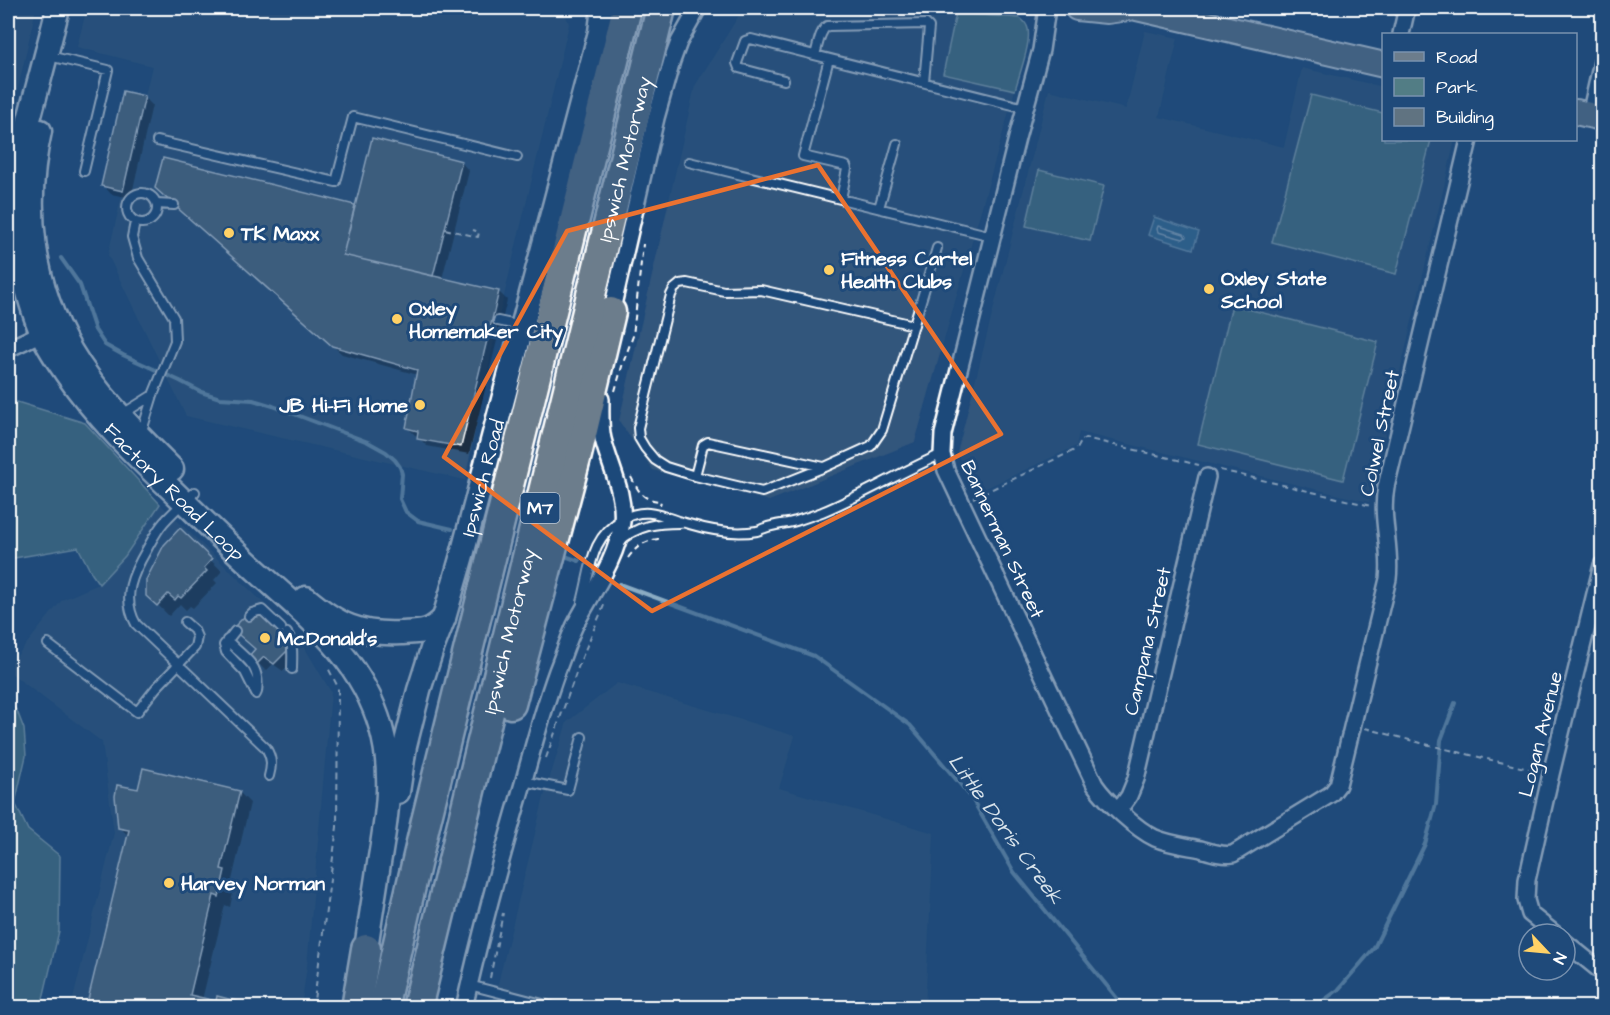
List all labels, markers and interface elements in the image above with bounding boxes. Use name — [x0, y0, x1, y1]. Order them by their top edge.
legend — [1382, 33, 1577, 141]
text: Road — [1436, 45, 1477, 70]
street label: Ipswich Motorway — [591, 73, 660, 245]
text: Park — [1436, 75, 1478, 100]
text: Building — [1436, 105, 1494, 131]
place label: TK Maxx — [240, 220, 320, 248]
marker: TK Maxx — [222, 226, 236, 240]
place label: Fitness Cartel Health Clubs — [841, 245, 972, 296]
marker: Fitness Cartel Health Clubs — [822, 263, 836, 277]
place label: Oxley State School — [1220, 265, 1327, 316]
marker: Oxley State School — [1202, 282, 1216, 296]
place label: Oxley Homemaker City — [409, 295, 563, 347]
marker: Oxley Homemaker City — [390, 312, 404, 326]
street label: Colwel Street — [1353, 367, 1407, 499]
place label: JB Hi-Fi Home — [278, 392, 408, 420]
marker: JB Hi-Fi Home — [413, 398, 427, 412]
street label: Ipswich Road — [455, 416, 512, 540]
street label: Factory Road Loop — [97, 417, 251, 568]
street label: Bannerman Street — [953, 456, 1051, 623]
road number: M7 — [520, 493, 560, 523]
street label: Ipswich Motorway — [476, 546, 545, 717]
street label: Campana Street — [1117, 564, 1179, 718]
place label: McDonald's — [277, 625, 377, 653]
marker: McDonald's — [258, 631, 272, 645]
street label: Logan Avenue — [1512, 668, 1571, 800]
water label: Little Doris Creek — [941, 748, 1071, 911]
place label: Harvey Norman — [181, 870, 325, 899]
marker: Harvey Norman — [162, 876, 176, 890]
north arrow — [1517, 922, 1577, 982]
text: N — [1547, 949, 1572, 967]

